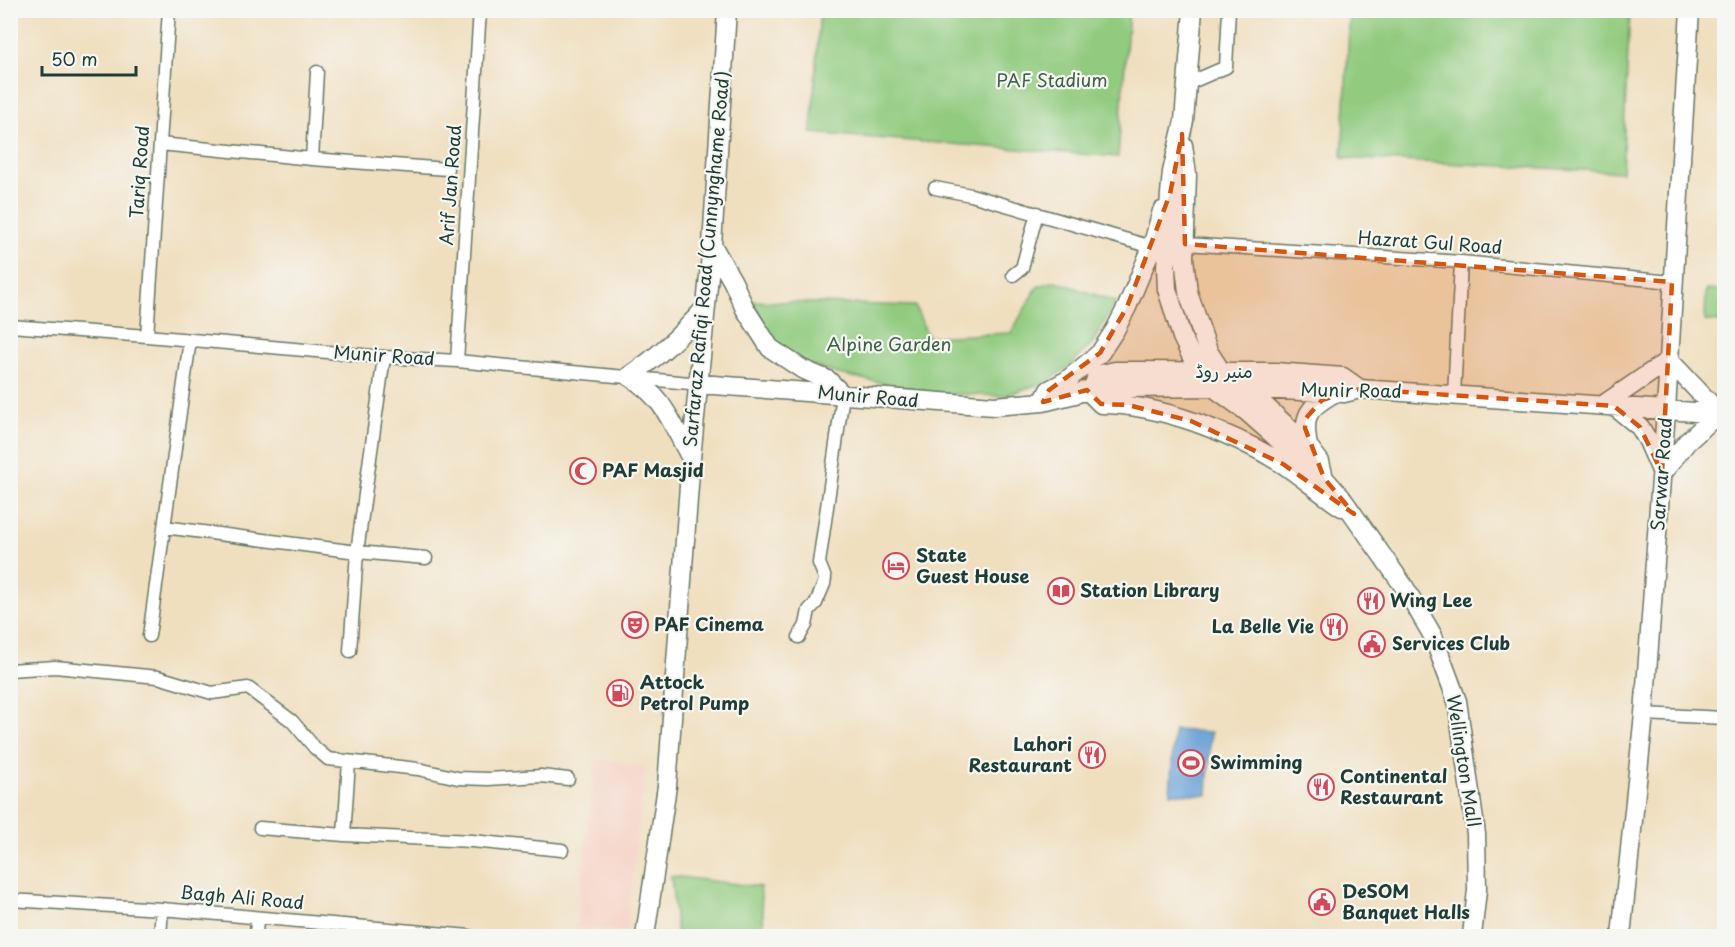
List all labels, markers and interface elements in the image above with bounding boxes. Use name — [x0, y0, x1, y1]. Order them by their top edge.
scale bar — [42, 39, 136, 77]
text: 50 m — [51, 45, 98, 72]
park label: PAF Stadium — [996, 66, 1108, 93]
street label: Sarfaraz Rafiqi Road (Cunnynghame Road) — [676, 70, 735, 448]
street label: Arif Jan Road — [432, 124, 467, 246]
street label: Tariq Road — [122, 125, 155, 219]
street label: Hazrat Gul Road — [1357, 223, 1503, 260]
park label: Alpine Garden — [827, 330, 951, 357]
street label: Munir Road — [333, 337, 436, 372]
street label: منیر روڈ — [1195, 357, 1253, 384]
street label: Munir Road — [1300, 375, 1402, 404]
street label: Munir Road — [816, 378, 920, 413]
street label: Sarwar Road — [1643, 416, 1678, 532]
mosque icon: PAF Masjid — [568, 456, 598, 486]
place label: PAF Masjid — [602, 456, 704, 483]
place label: State Guest House — [916, 541, 1029, 589]
hotel icon: State Guest House — [881, 551, 911, 581]
library icon: Station Library — [1046, 576, 1076, 606]
place label: Station Library — [1080, 576, 1220, 603]
restaurant icon: Wing Lee — [1356, 586, 1386, 616]
place label: Wing Lee — [1390, 586, 1472, 613]
theatre icon: PAF Cinema — [620, 610, 650, 640]
place label: PAF Cinema — [654, 610, 764, 637]
place label: La Belle Vie — [1212, 612, 1314, 639]
restaurant icon: La Belle Vie — [1319, 612, 1349, 642]
public building icon: Services Club — [1357, 629, 1387, 659]
place label: Services Club — [1392, 629, 1510, 656]
place label: Attock Petrol Pump — [640, 668, 749, 716]
fuel station icon: Attock Petrol Pump — [605, 678, 635, 708]
street label: Wellington Mall — [1441, 693, 1488, 829]
place label: Lahori Restaurant — [969, 730, 1072, 778]
restaurant icon: Lahori Restaurant — [1077, 740, 1107, 770]
sports icon: Swimming — [1176, 748, 1206, 778]
place label: Swimming — [1210, 748, 1302, 775]
place label: Continental Restaurant — [1340, 762, 1447, 810]
restaurant icon: Continental Restaurant — [1306, 772, 1336, 802]
place label: DeSOM Banquet Halls — [1342, 877, 1470, 925]
street label: Bagh Ali Road — [179, 878, 305, 915]
public building icon: DeSOM Banquet Halls — [1307, 887, 1337, 917]

